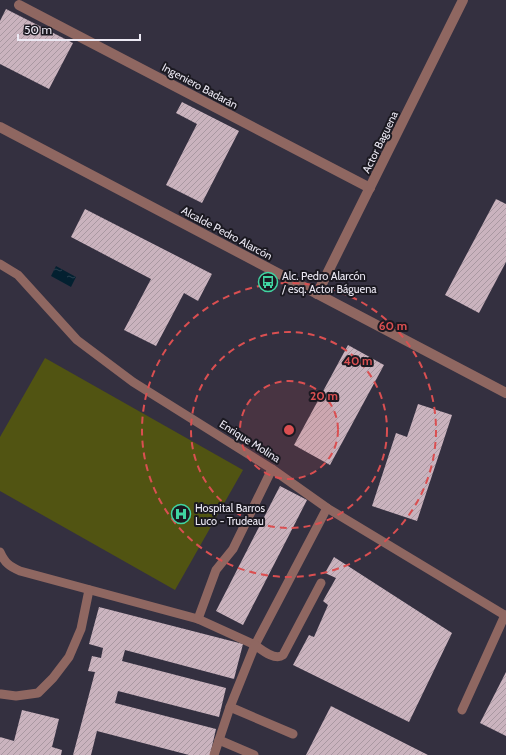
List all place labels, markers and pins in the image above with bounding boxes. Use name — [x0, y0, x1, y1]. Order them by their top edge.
place label: Alc. Pedro Alarcón / esq. Actor Báguena — [281, 269, 377, 296]
bus stop icon: Alc. Pedro Alarcón / esq. Actor Báguena — [257, 271, 279, 293]
centre of rings — [282, 423, 296, 437]
place label: Hospital Barros Luco - Trudeau — [195, 501, 265, 528]
hospital icon: Hospital Barros Luco - Trudeau — [170, 503, 192, 525]

